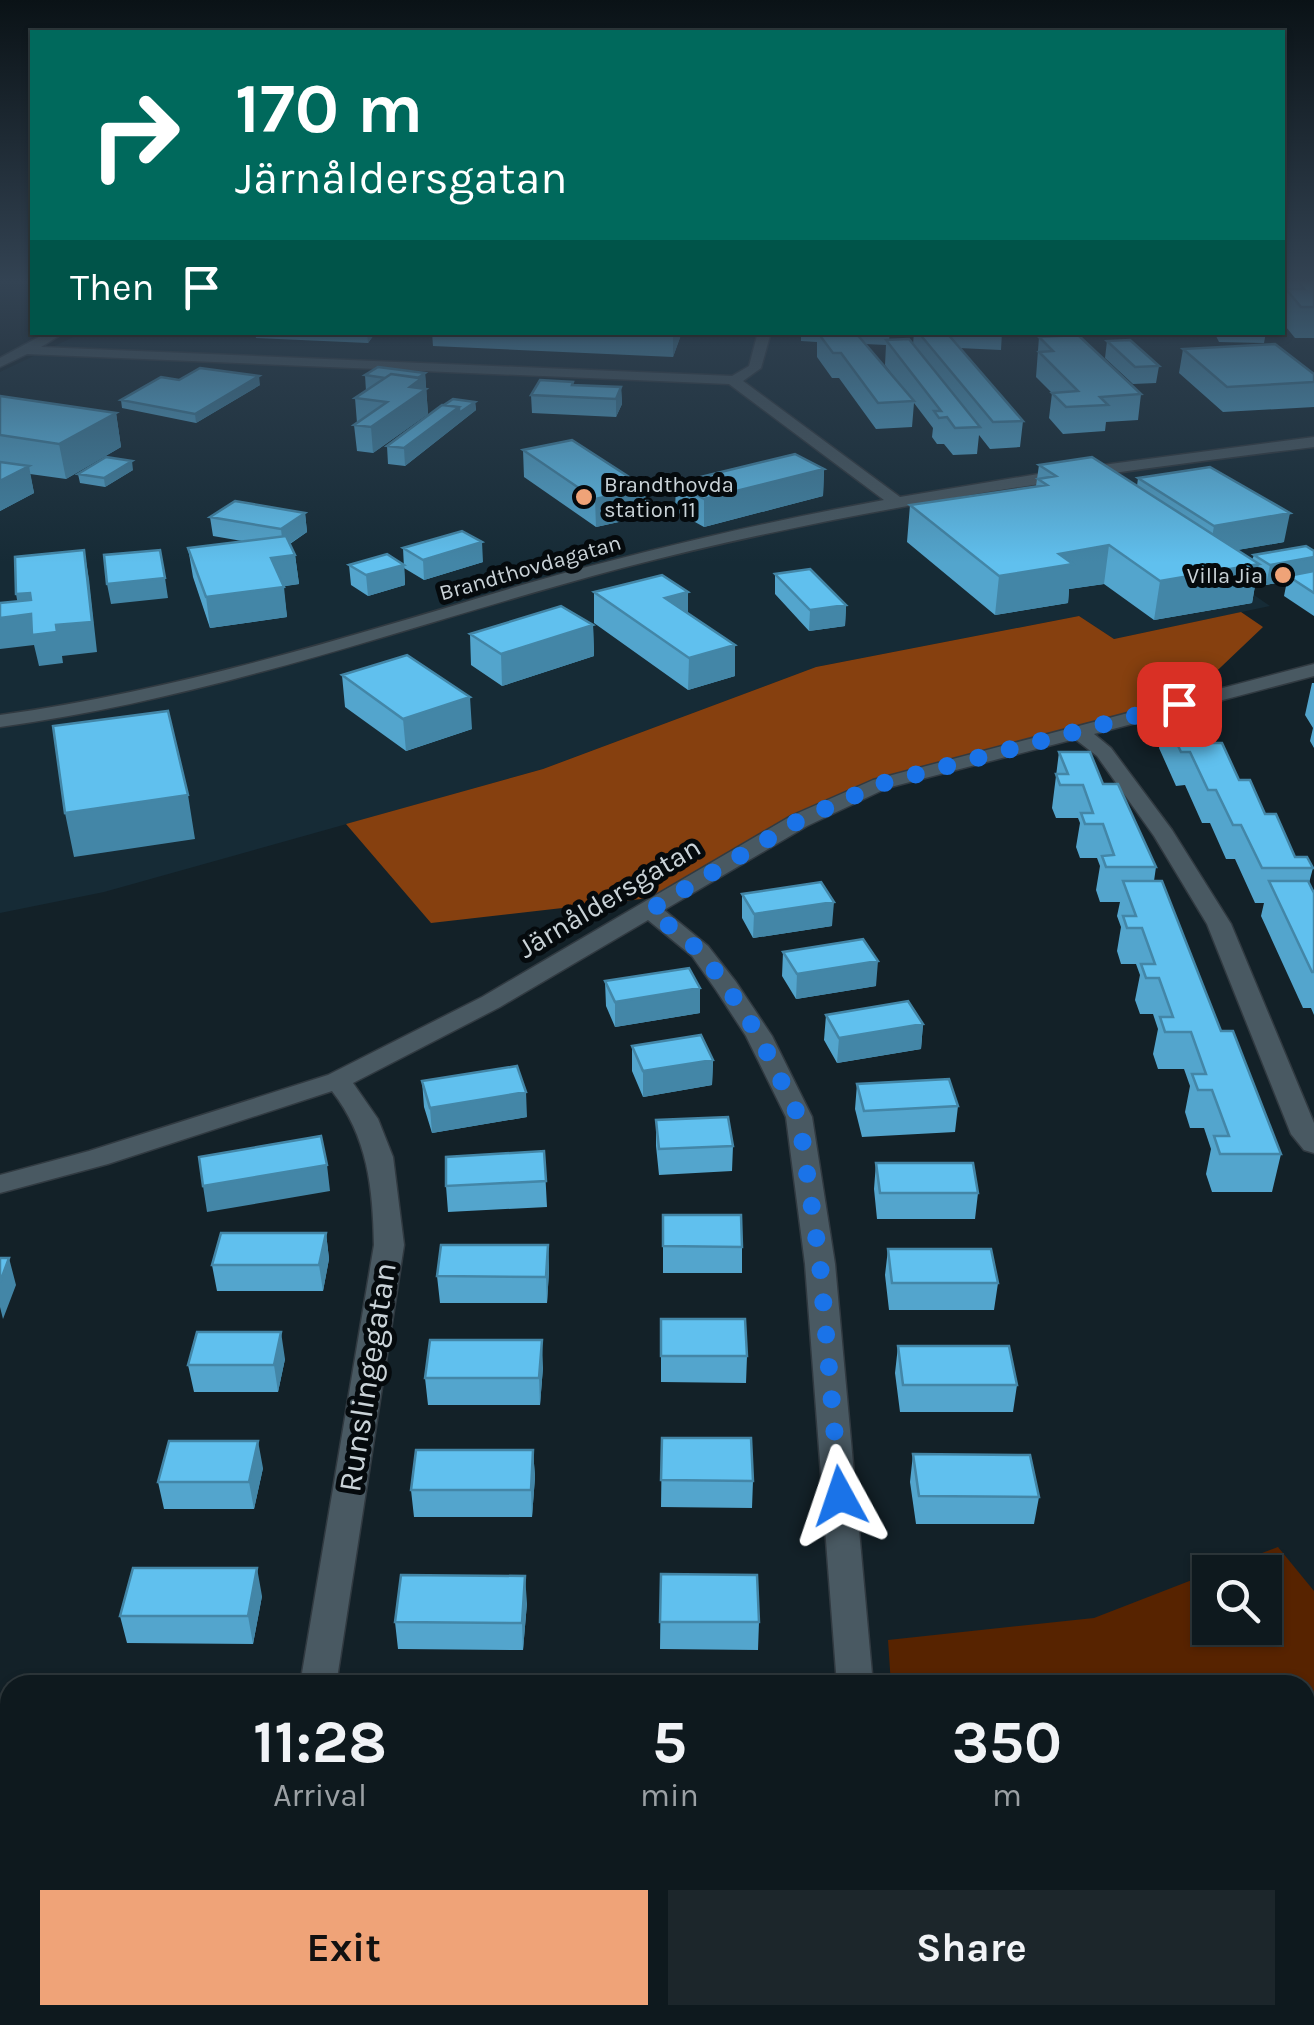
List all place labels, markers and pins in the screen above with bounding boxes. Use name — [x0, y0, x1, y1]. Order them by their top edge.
place label: Brandthovda station 11 — [604, 472, 734, 523]
marker: Brandthovda station 11 — [573, 486, 595, 508]
place label: Villa Jia — [1187, 563, 1263, 589]
marker: Villa Jia — [1272, 564, 1294, 586]
pin — [1137, 662, 1222, 747]

